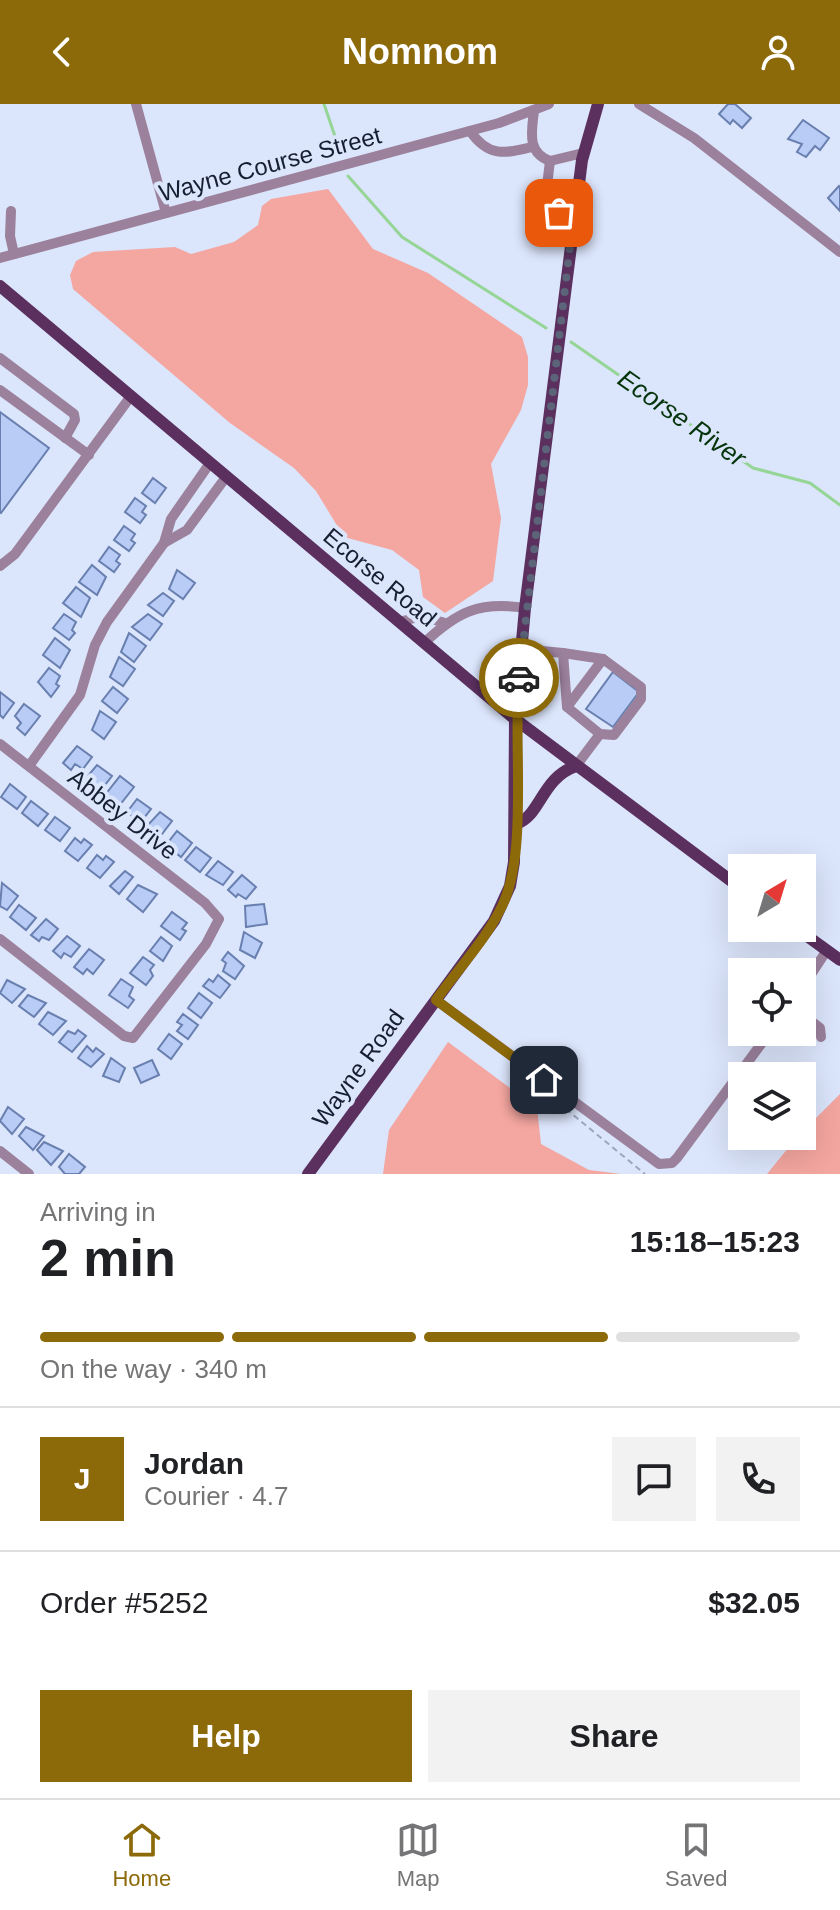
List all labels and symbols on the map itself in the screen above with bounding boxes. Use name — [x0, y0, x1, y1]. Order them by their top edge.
street label: Wayne Course Street — [156, 121, 384, 207]
pin — [525, 179, 593, 247]
water label: Ecorse River — [612, 363, 753, 474]
street label: Ecorse Road — [318, 522, 442, 632]
courier — [479, 638, 559, 718]
street label: Abbey Drive — [63, 763, 183, 865]
north arrow — [728, 854, 816, 942]
street label: Wayne Road — [307, 1004, 409, 1132]
pin — [510, 1046, 578, 1114]

